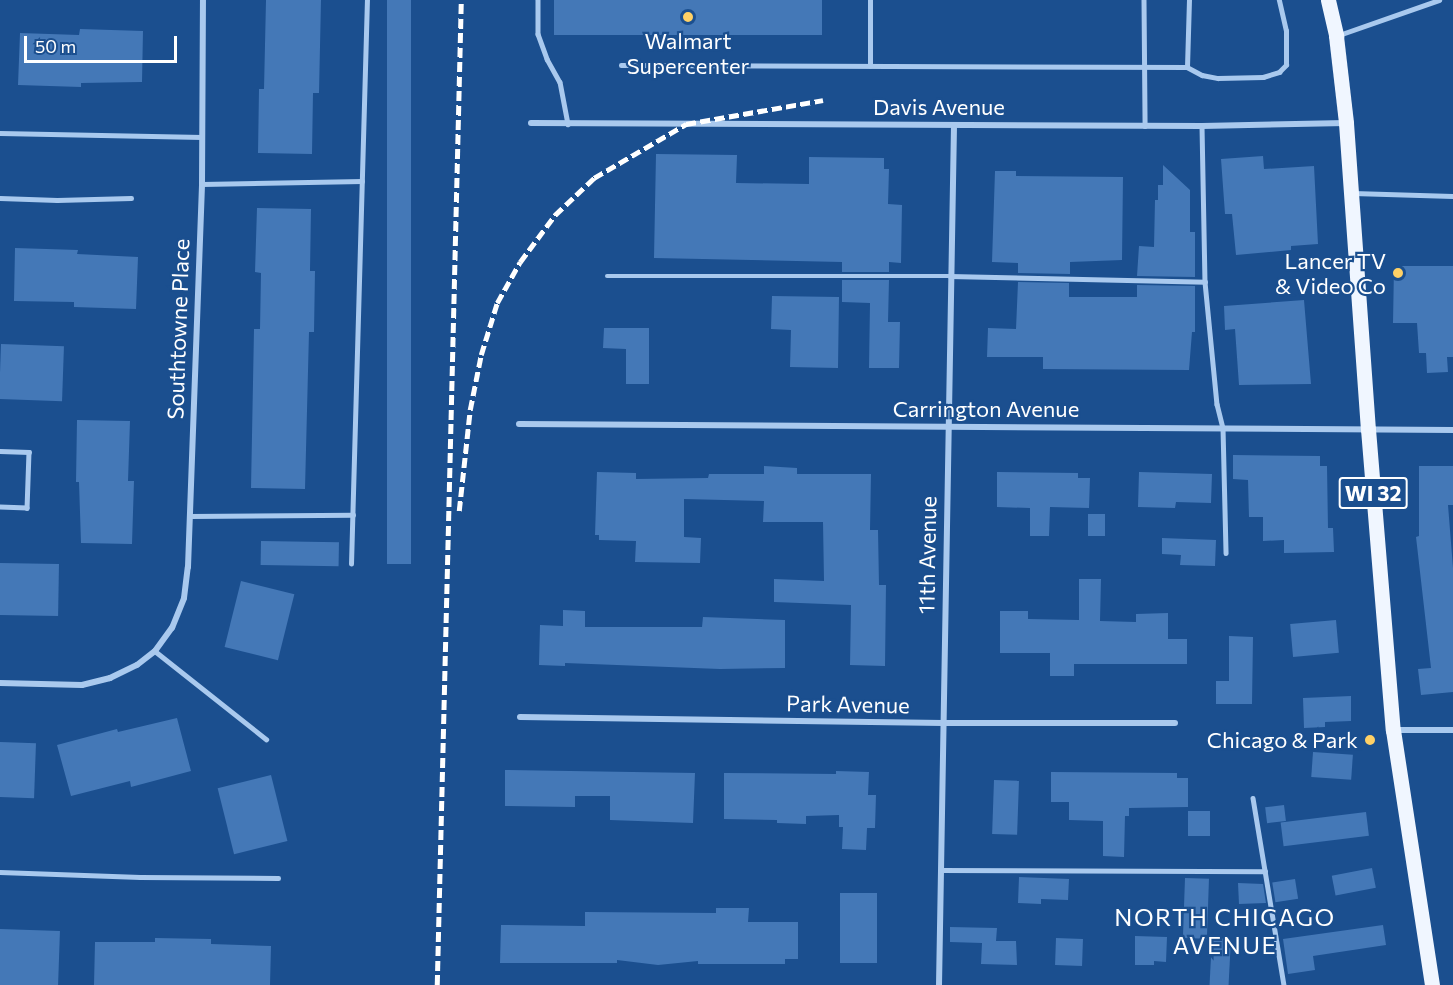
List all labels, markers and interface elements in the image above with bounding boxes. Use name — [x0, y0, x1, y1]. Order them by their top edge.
marker: Walmart Supercenter — [681, 10, 695, 24]
scale bar — [27, 24, 180, 62]
place label: Walmart Supercenter — [627, 27, 749, 78]
text: 50 m — [35, 35, 76, 57]
street label: Davis Avenue — [873, 94, 1005, 120]
street label: Southtowne Place — [162, 238, 194, 420]
place label: Lancer TV & Video Co — [1275, 247, 1386, 298]
marker: Lancer TV & Video Co — [1391, 266, 1405, 280]
street label: Carrington Avenue — [893, 396, 1079, 422]
road number: WI 32 — [1338, 475, 1408, 511]
street label: 11th Avenue — [913, 496, 941, 614]
street label: Park Avenue — [786, 690, 910, 718]
place label: Chicago & Park — [1207, 727, 1358, 753]
marker: Chicago & Park — [1363, 733, 1377, 747]
district label: NORTH CHICAGO AVENUE — [1114, 903, 1336, 959]

